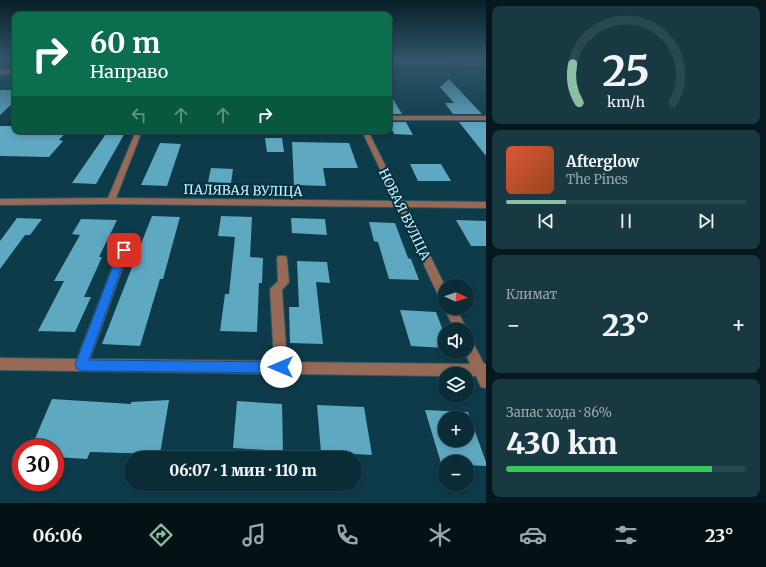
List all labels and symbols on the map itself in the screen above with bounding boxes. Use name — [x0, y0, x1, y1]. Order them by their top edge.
street label: НОВАЯ ВУЛІЦА — [375, 166, 434, 264]
street label: ПАЛЯВАЯ ВУЛІЦА — [183, 181, 304, 200]
pin — [107, 233, 141, 267]
north arrow — [438, 279, 474, 315]
position arrow — [260, 346, 302, 388]
speed limit sign: 30 — [12, 439, 64, 491]

